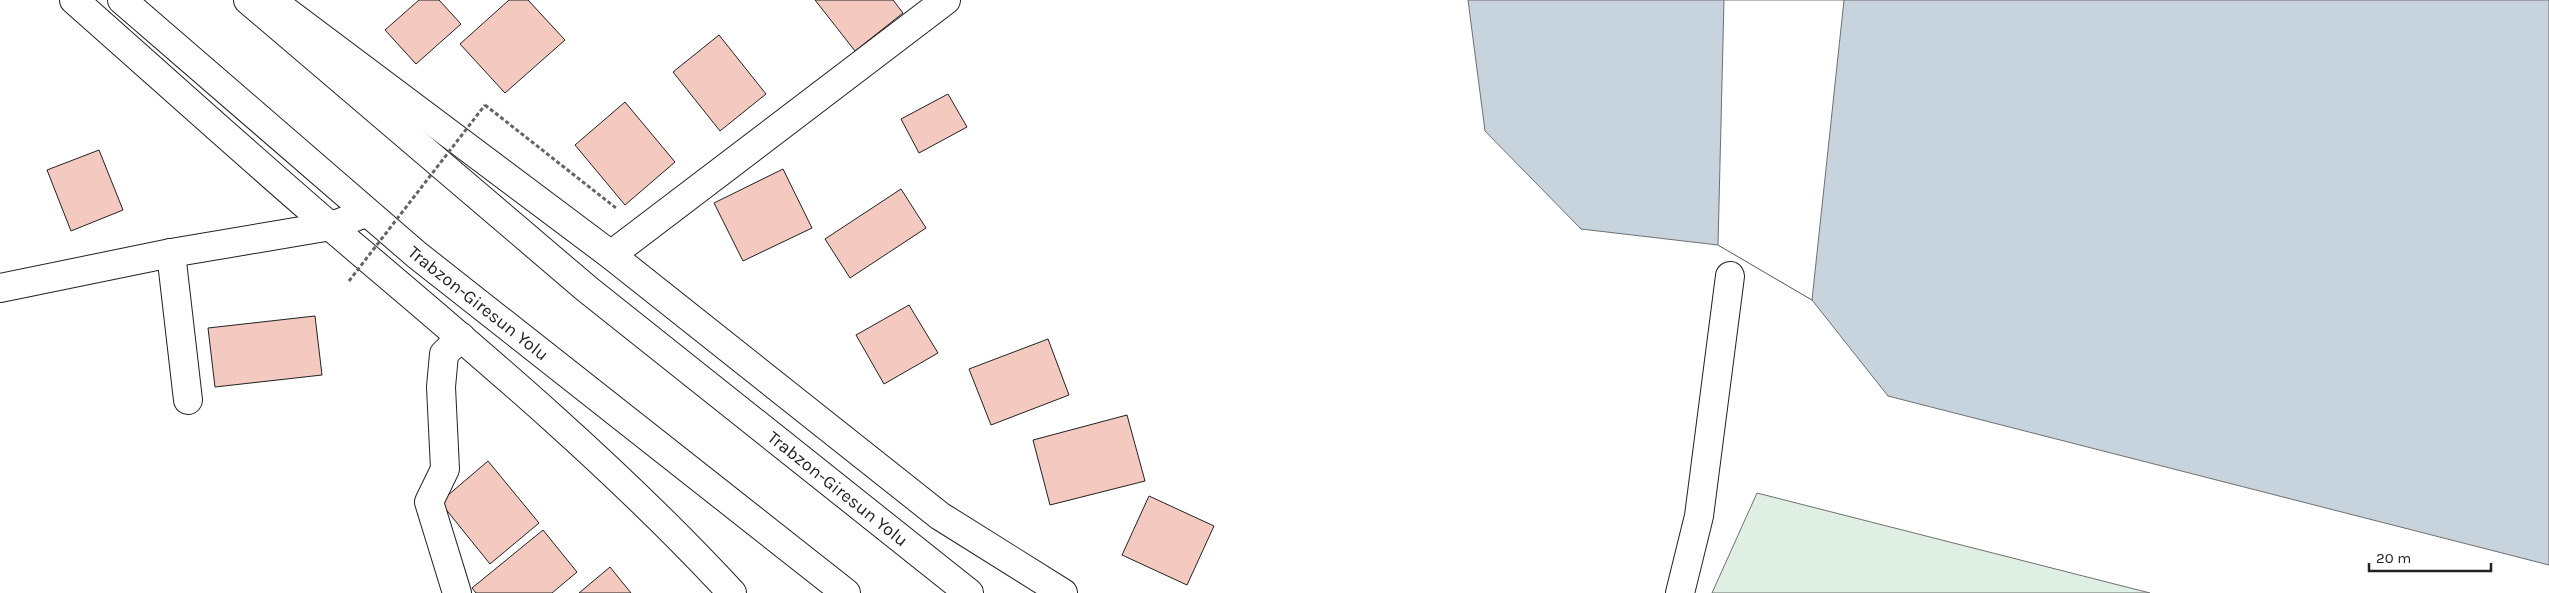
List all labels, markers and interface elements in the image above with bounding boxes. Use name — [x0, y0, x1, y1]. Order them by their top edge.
street label: Trabzon-Giresun Yolu — [403, 241, 553, 366]
street label: Trabzon-Giresun Yolu — [763, 426, 912, 551]
scale bar — [2369, 540, 2492, 572]
text: 20 m — [2376, 549, 2411, 567]

